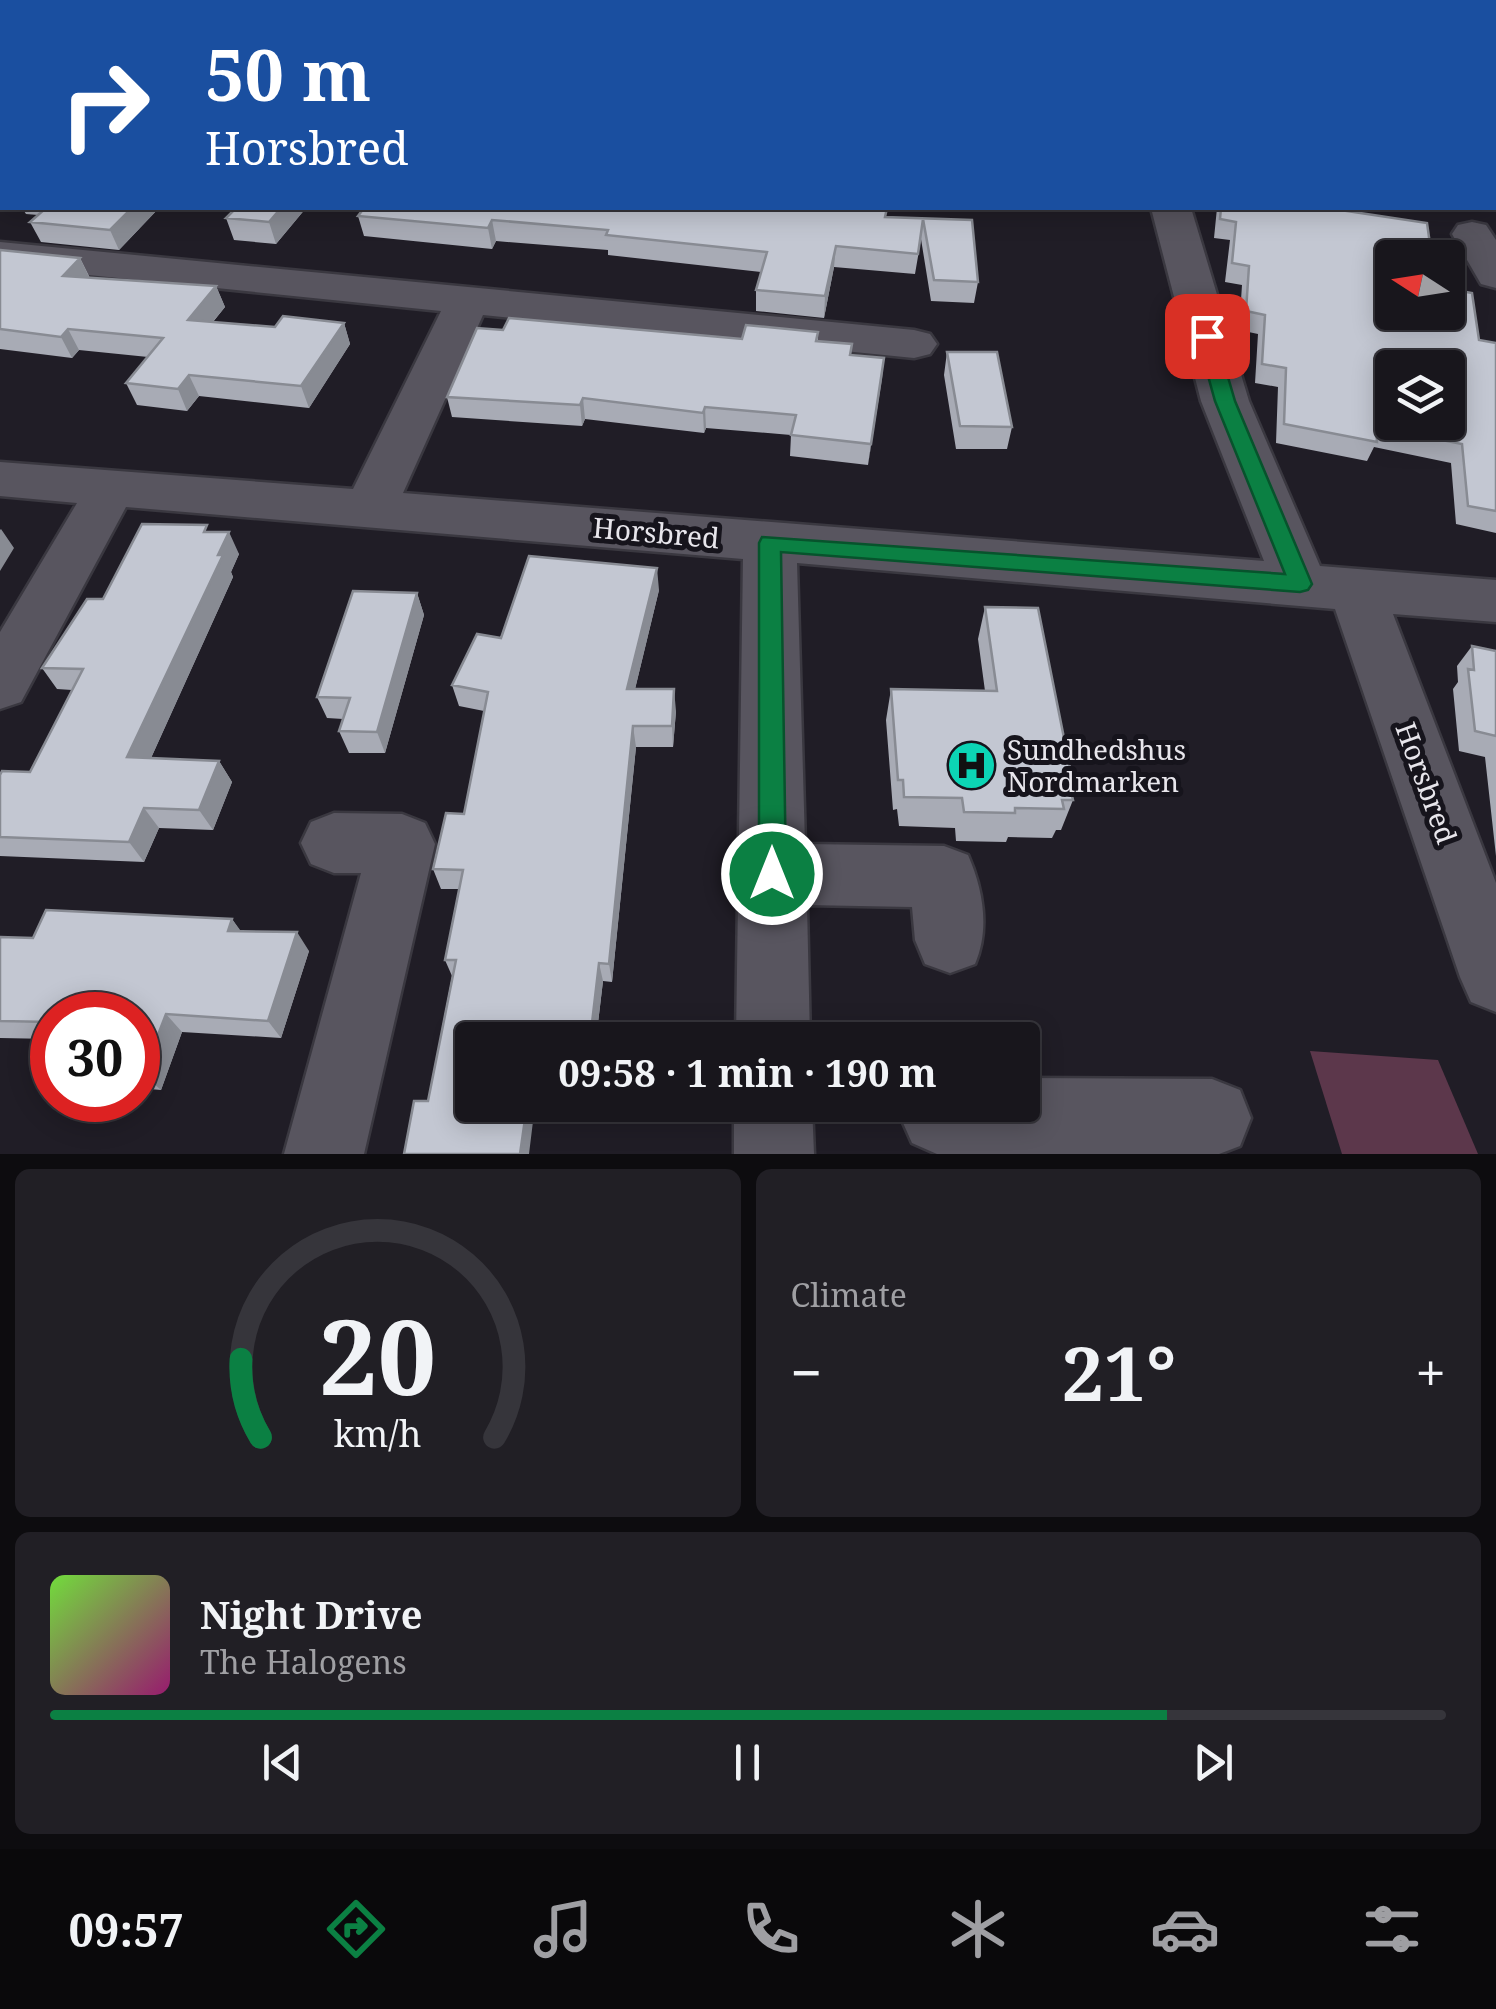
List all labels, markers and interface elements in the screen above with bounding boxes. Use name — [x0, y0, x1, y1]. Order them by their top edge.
text: 50 m — [205, 26, 371, 122]
icon: right — [40, 40, 170, 170]
text: Horsbred — [205, 117, 409, 178]
north arrow — [1375, 240, 1465, 330]
map controls — [1375, 240, 1465, 440]
pin — [1165, 294, 1250, 379]
icon: arrive — [1180, 309, 1235, 364]
button: layers — [1375, 350, 1465, 440]
street label: Horsbred — [591, 508, 721, 556]
street label: Horsbred — [1387, 717, 1466, 849]
place label: Sundhedshus Nordmarken — [1007, 730, 1186, 800]
hospital icon: Sundhedshus Nordmarken — [946, 740, 998, 792]
position arrow — [720, 822, 824, 926]
speed limit sign: 30 — [30, 992, 160, 1122]
text: 09:58 · 1 min · 190 m — [558, 1046, 937, 1098]
text: Climate — [791, 1273, 907, 1316]
text: 20 — [319, 1284, 437, 1425]
text: 21° — [1061, 1321, 1176, 1423]
text: − — [791, 1334, 822, 1409]
text: + — [1415, 1334, 1446, 1409]
text: km/h — [334, 1409, 422, 1457]
text: Night Drive — [200, 1588, 422, 1640]
text: The Halogens — [200, 1640, 407, 1683]
icon: previous — [255, 1735, 310, 1790]
icon: pause — [720, 1735, 775, 1790]
icon: next — [1186, 1735, 1241, 1790]
icon: directions — [321, 1894, 391, 1964]
icon: music — [528, 1894, 598, 1964]
icon: phone — [736, 1894, 806, 1964]
icon: climate — [943, 1894, 1013, 1964]
icon: car — [1150, 1894, 1220, 1964]
icon: filters — [1357, 1894, 1427, 1964]
text: 09:57 — [69, 1899, 184, 1960]

